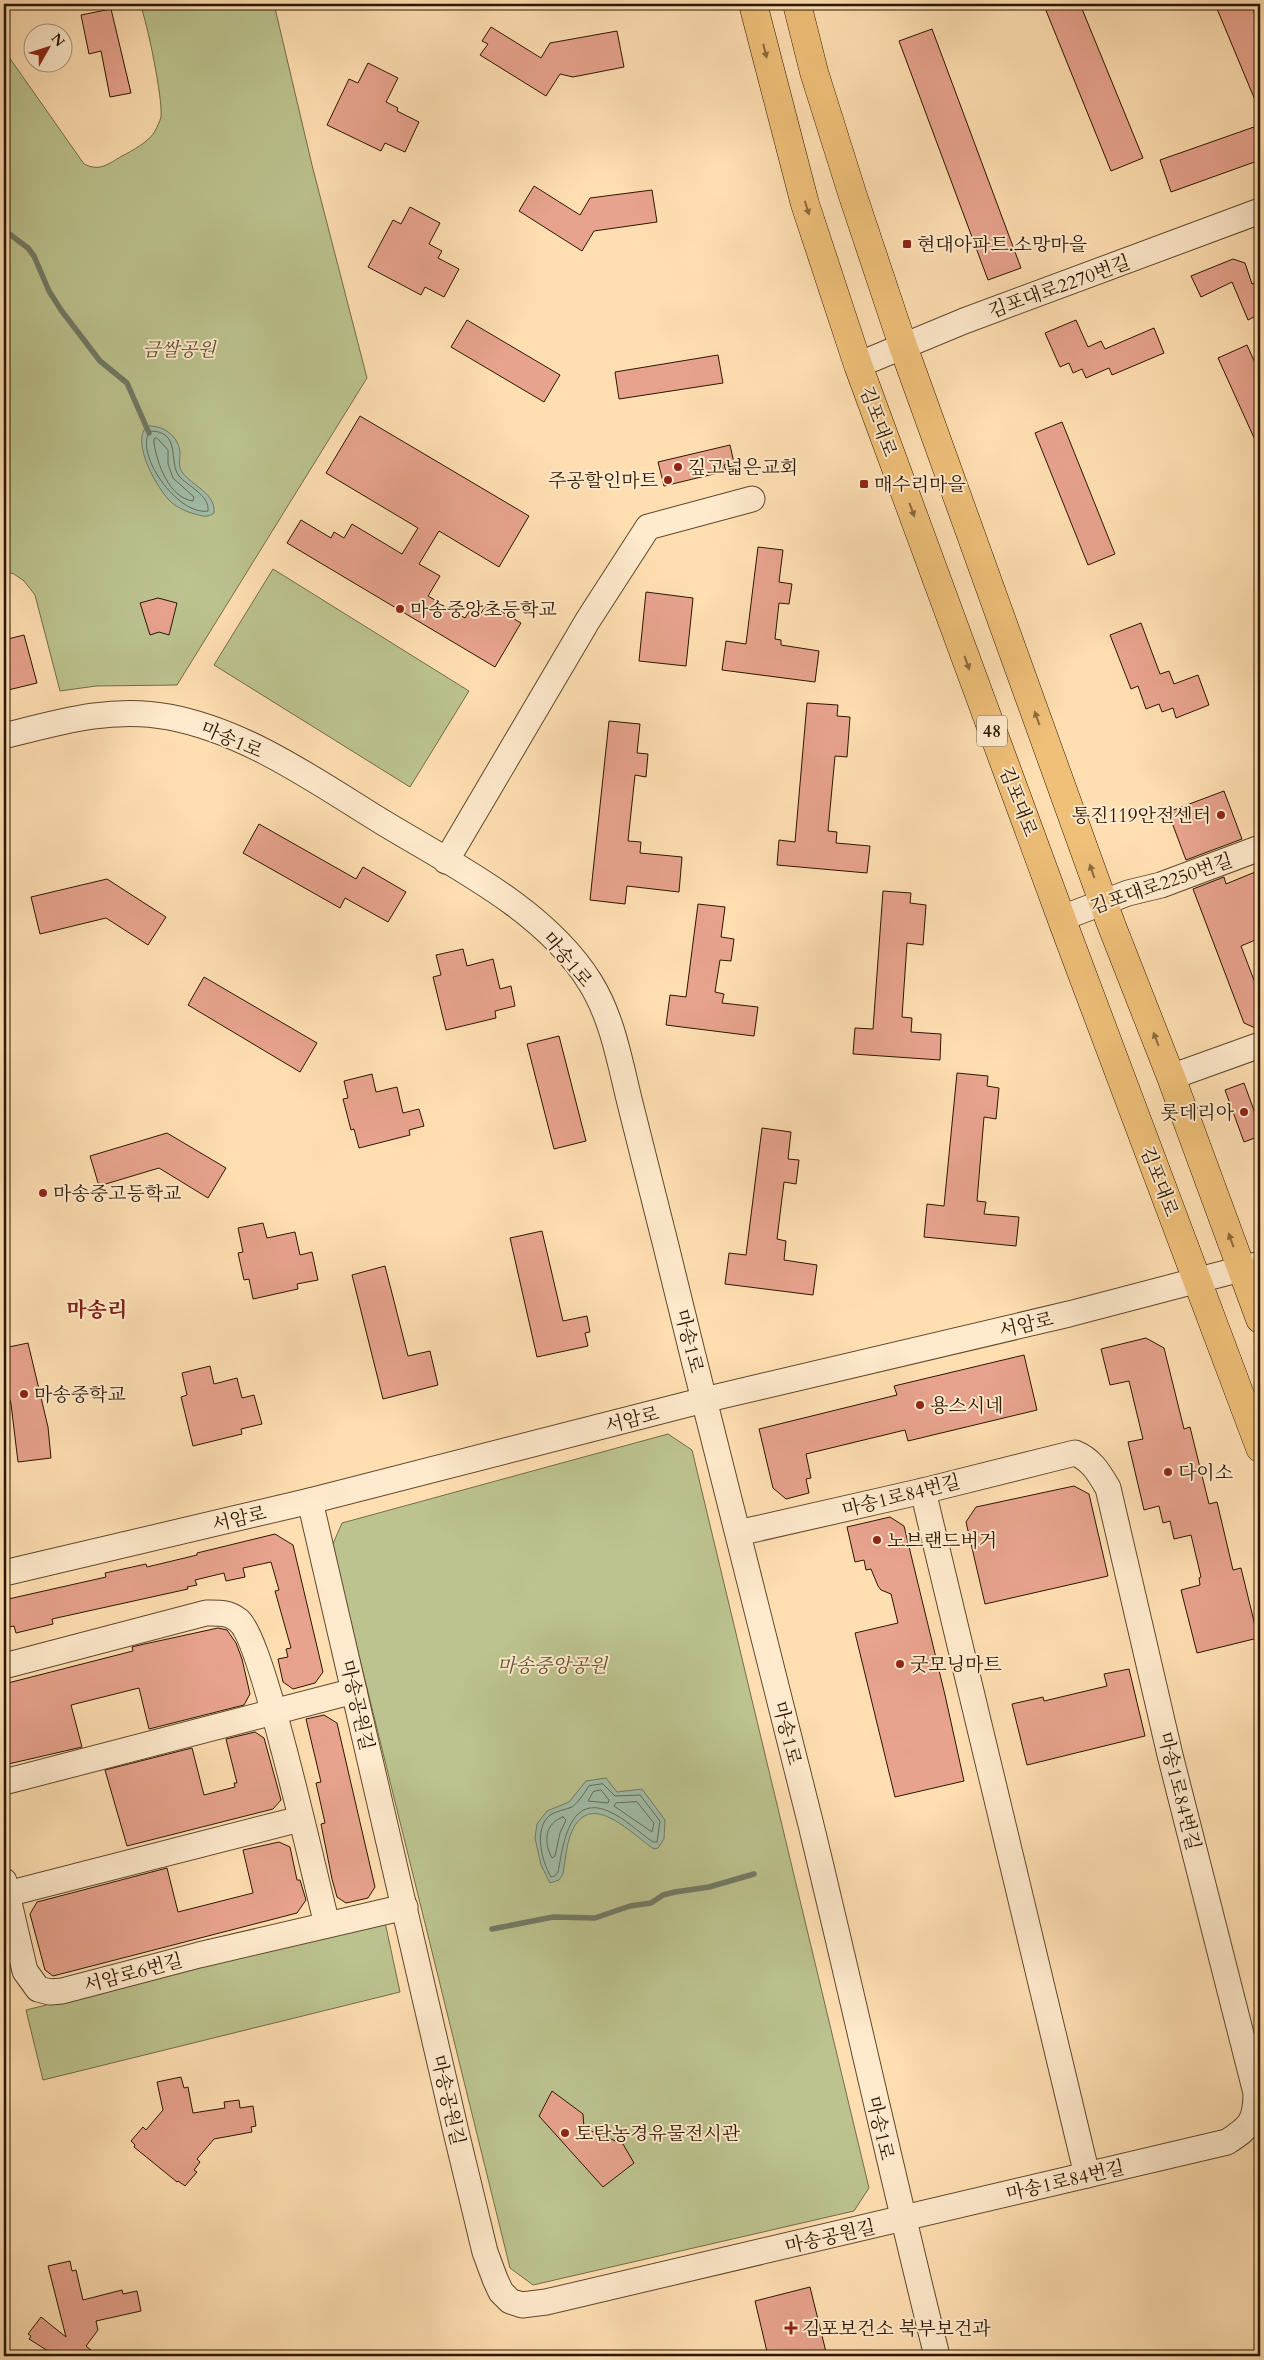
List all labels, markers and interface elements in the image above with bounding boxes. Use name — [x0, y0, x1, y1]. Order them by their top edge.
north arrow — [22, 22, 72, 72]
text: N — [47, 29, 69, 51]
one-way arrow — [761, 43, 769, 59]
one-way arrow — [803, 201, 811, 216]
place label: 현대아파트.소망마을 — [917, 232, 1087, 258]
marker: 현대아파트.소망마을 — [901, 238, 913, 250]
street label: 김포대로2270번길 — [985, 249, 1134, 325]
park label: 금쌀공원 — [142, 337, 217, 363]
street label: 김포대로 — [853, 382, 903, 460]
place label: 깊고넓은교회 — [688, 455, 798, 481]
marker: 깊고넓은교회 — [672, 461, 684, 473]
place label: 주공할인마트 — [548, 468, 658, 494]
place label: 매수리마을 — [874, 472, 966, 498]
marker: 주공할인마트 — [662, 474, 674, 486]
marker: 매수리마을 — [858, 478, 870, 490]
one-way arrow — [909, 503, 916, 518]
place label: 마송중앙초등학교 — [410, 597, 557, 623]
marker: 마송중앙초등학교 — [394, 603, 406, 615]
one-way arrow — [963, 656, 971, 671]
one-way arrow — [1033, 710, 1040, 725]
street label: 마송1로 — [197, 715, 267, 765]
road number: 48 — [977, 716, 1007, 746]
street label: 김포대로 — [993, 762, 1043, 840]
place label: 통진119안전센터 — [1072, 803, 1211, 829]
marker: 통진119안전센터 — [1215, 809, 1227, 821]
street label: 김포대로2250번길 — [1087, 847, 1236, 921]
one-way arrow — [1088, 863, 1095, 878]
street label: 마송1로 — [536, 926, 598, 993]
one-way arrow — [1152, 1031, 1160, 1046]
place label: 롯데리아 — [1161, 1100, 1235, 1126]
marker: 롯데리아 — [1238, 1106, 1250, 1118]
street label: 김포대로 — [1134, 1142, 1184, 1220]
place label: 마송중고등학교 — [53, 1181, 181, 1207]
marker: 마송중고등학교 — [37, 1187, 49, 1199]
one-way arrow — [1227, 1232, 1235, 1247]
district label: 마송리 — [67, 1296, 127, 1325]
street label: 서암로 — [996, 1306, 1056, 1344]
street label: 마송1로 — [669, 1307, 709, 1376]
place label: 마송중학교 — [34, 1382, 126, 1408]
marker: 마송중학교 — [18, 1388, 30, 1400]
place label: 용스시네 — [930, 1393, 1003, 1419]
marker: 용스시네 — [914, 1399, 926, 1411]
street label: 서암로 — [602, 1401, 662, 1439]
place label: 다이소 — [1178, 1460, 1233, 1486]
marker: 다이소 — [1162, 1466, 1174, 1478]
street label: 마송1로84번길 — [839, 1469, 963, 1523]
street label: 서암로 — [209, 1500, 269, 1538]
place label: 노브랜드버거 — [887, 1528, 997, 1554]
marker: 노브랜드버거 — [871, 1534, 883, 1546]
place label: 굿모닝마트 — [910, 1652, 1002, 1678]
park label: 마송중앙공원 — [497, 1653, 609, 1679]
street label: 마송공원길 — [334, 1658, 380, 1753]
marker: 굿모닝마트 — [894, 1658, 906, 1670]
street label: 마송1로 — [767, 1699, 807, 1768]
street label: 마송1로84번길 — [1152, 1729, 1206, 1853]
street label: 서암로6번길 — [81, 1947, 186, 1999]
street label: 마송공원길 — [425, 2053, 471, 2148]
street label: 마송1로 — [860, 2094, 900, 2163]
place label: 토탄농경유물전시관 — [575, 2121, 741, 2147]
marker: 토탄농경유물전시관 — [559, 2127, 571, 2139]
street label: 마송1로84번길 — [1003, 2155, 1127, 2207]
street label: 마송공원길 — [783, 2214, 878, 2260]
place label: 김포보건소 북부보건과 — [802, 2316, 991, 2342]
marker: 김포보건소 북부보건과 — [784, 2321, 798, 2335]

